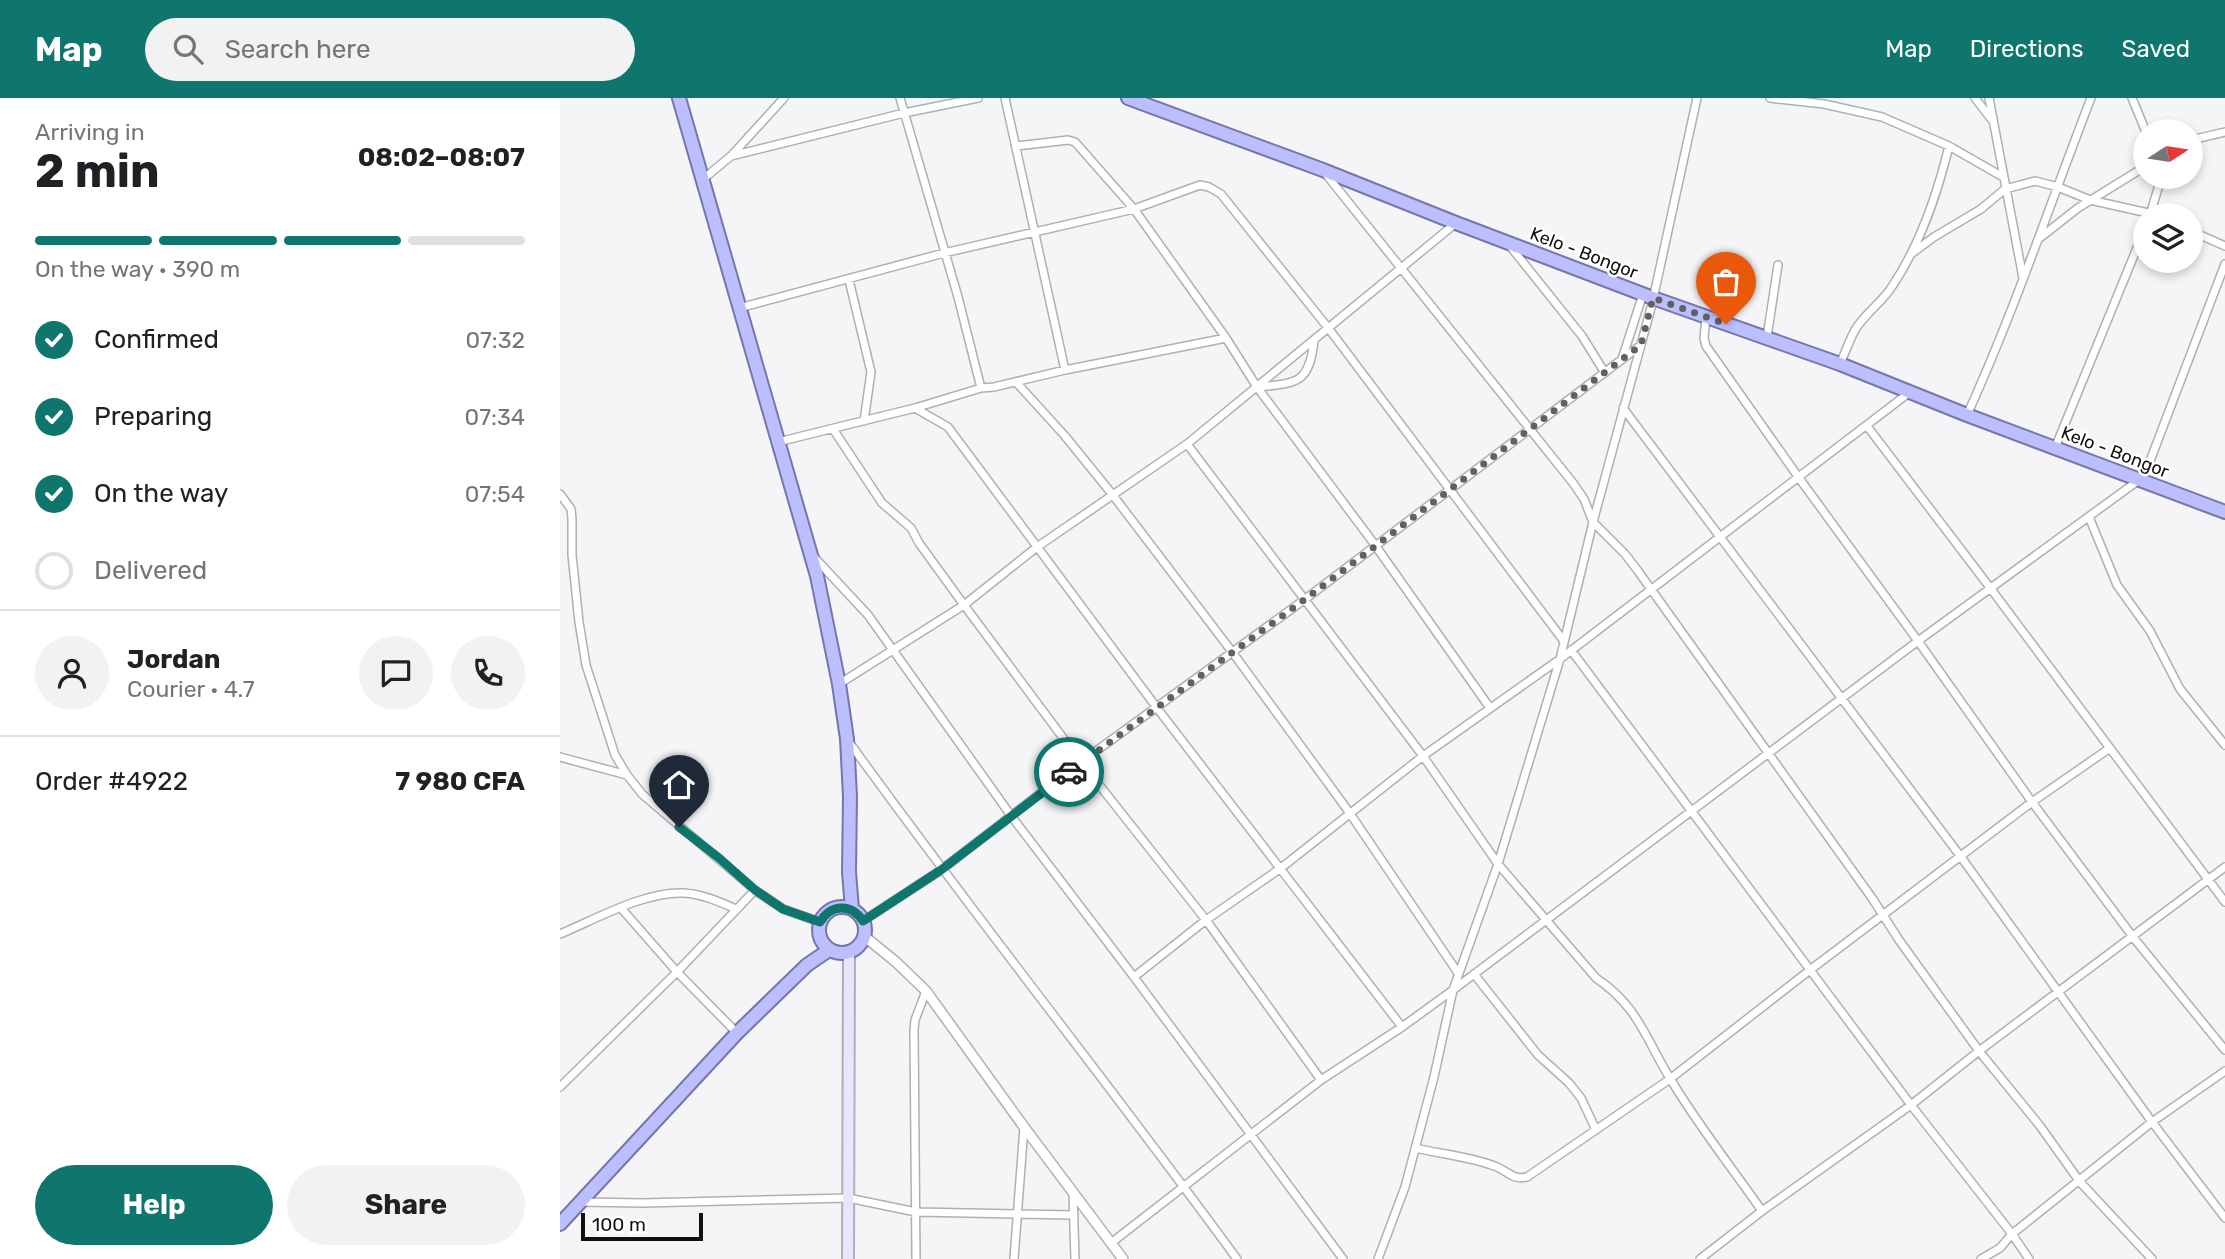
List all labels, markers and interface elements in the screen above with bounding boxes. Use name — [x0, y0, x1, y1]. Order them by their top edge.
search box — [145, 18, 635, 81]
text: Map — [35, 30, 103, 69]
icon: search — [169, 30, 207, 68]
text: Search here — [225, 34, 370, 65]
text: Map — [1885, 35, 1932, 63]
text: Directions — [1970, 35, 2083, 63]
text: Saved — [2121, 35, 2190, 63]
text: Arriving in — [35, 118, 145, 146]
north arrow — [2133, 119, 2203, 189]
map controls — [2133, 119, 2203, 273]
text: 08:02–08:07 — [358, 142, 525, 173]
text: 2 min — [35, 144, 160, 199]
button: layers — [2133, 203, 2203, 273]
street label: Kelo - Bongor — [1527, 222, 1641, 284]
pin — [1696, 252, 1756, 324]
text: On the way · 390 m — [35, 255, 240, 283]
icon: bag — [1707, 263, 1745, 301]
icon: check — [35, 321, 73, 359]
text: Confirmed — [94, 324, 219, 355]
text: 07:32 — [465, 326, 525, 354]
icon: check — [35, 398, 73, 436]
text: Preparing — [94, 401, 212, 432]
text: 07:34 — [465, 403, 525, 431]
street label: Kelo - Bongor — [2058, 421, 2172, 483]
icon: check — [35, 475, 73, 513]
text: On the way — [94, 478, 228, 509]
text: 07:54 — [465, 480, 525, 508]
text: Delivered — [94, 555, 207, 586]
button: person — [35, 636, 109, 710]
button: chat — [359, 636, 433, 710]
button: phone — [451, 636, 525, 710]
text: Jordan — [127, 644, 220, 675]
text: Courier · 4.7 — [127, 675, 254, 703]
courier — [1034, 737, 1104, 807]
icon: car — [1050, 753, 1088, 791]
pin — [649, 755, 709, 827]
text: Order #4922 — [35, 766, 188, 797]
text: 7 980 CFA — [395, 766, 525, 797]
icon: home — [660, 766, 698, 804]
button: Help — [35, 1165, 273, 1245]
button: Share — [287, 1165, 525, 1245]
scale bar — [581, 1210, 704, 1242]
text: 100 m — [592, 1213, 646, 1236]

